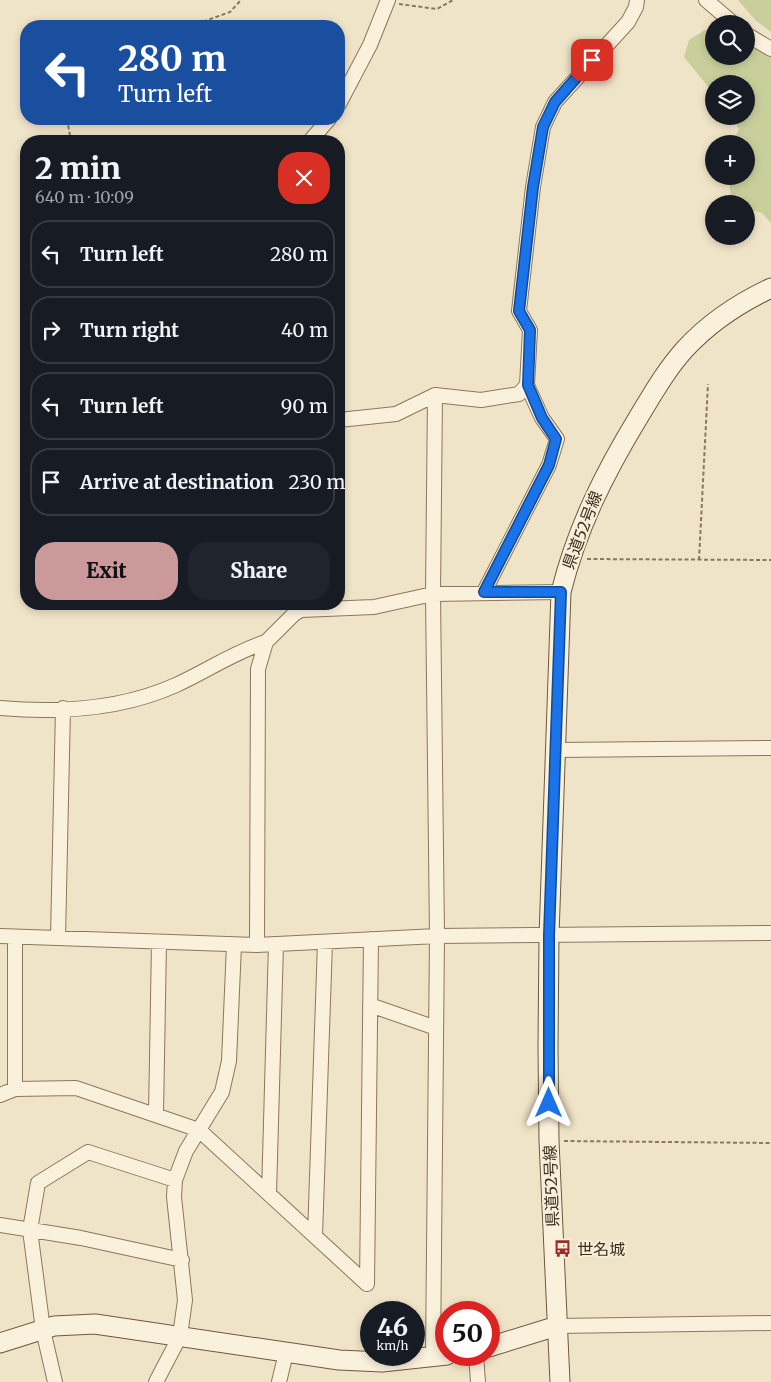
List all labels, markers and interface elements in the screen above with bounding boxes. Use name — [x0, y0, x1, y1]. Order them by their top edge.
map controls — [705, 15, 755, 245]
button: search — [705, 15, 755, 65]
text: 280 m — [118, 37, 226, 81]
pin — [571, 39, 613, 81]
icon: left — [35, 40, 100, 105]
icon: arrive — [578, 46, 606, 74]
button: layers — [705, 75, 755, 125]
text: Turn left — [118, 80, 212, 108]
button: + — [705, 135, 755, 185]
text: 2 min — [35, 149, 121, 187]
button: close — [278, 152, 330, 204]
text: 640 m · 10:09 — [35, 187, 134, 207]
button: − — [705, 195, 755, 245]
icon: left — [37, 240, 65, 268]
text: Turn left — [80, 242, 164, 266]
text: 280 m — [270, 242, 328, 266]
icon: right — [37, 316, 65, 344]
text: Turn right — [80, 318, 179, 342]
text: 40 m — [281, 318, 328, 342]
icon: left — [37, 392, 65, 420]
text: Turn left — [80, 394, 164, 418]
text: 90 m — [281, 394, 328, 418]
icon: arrive — [37, 468, 65, 496]
text: Arrive at destination — [80, 470, 274, 494]
text: 230 m — [289, 470, 345, 494]
street label: 県道52号線 — [558, 488, 606, 572]
button: Exit — [35, 542, 178, 600]
button: Share — [188, 542, 330, 600]
position arrow — [522, 1076, 574, 1128]
street label: 県道52号線 — [540, 1145, 562, 1227]
bus stop icon: 世名城 — [553, 1239, 573, 1259]
place label: 世名城 — [577, 1239, 625, 1259]
speed limit sign: 50 — [435, 1301, 500, 1366]
text: 46 — [377, 1311, 408, 1343]
text: km/h — [377, 1338, 408, 1353]

